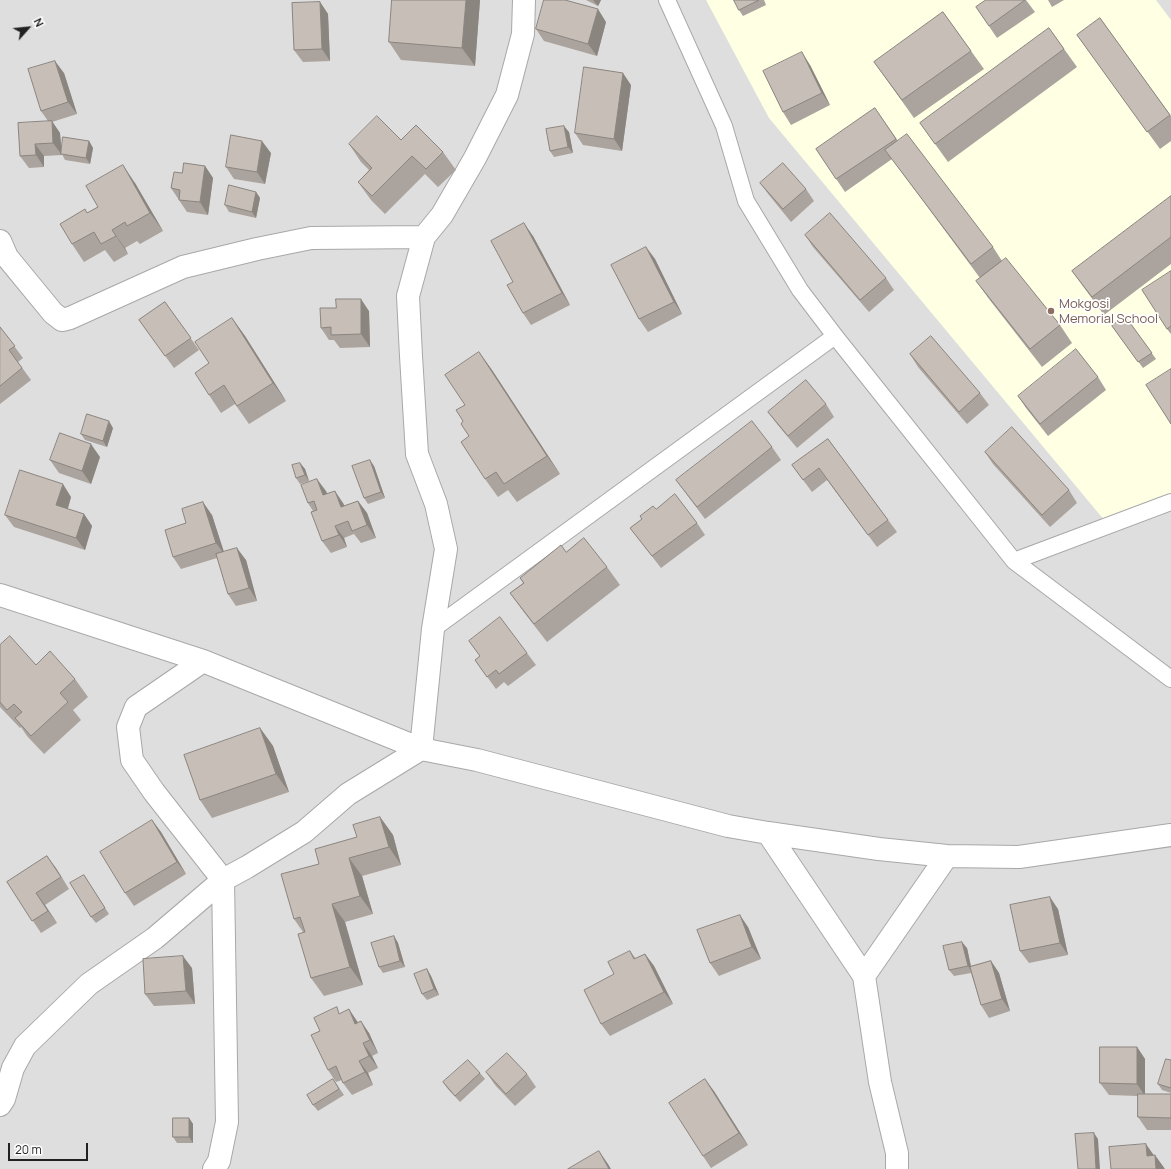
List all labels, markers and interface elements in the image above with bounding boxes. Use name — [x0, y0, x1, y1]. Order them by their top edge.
north arrow — [8, 8, 48, 48]
text: N — [31, 15, 48, 29]
place label: Mokgosi Memorial School — [1059, 296, 1158, 327]
marker: Mokgosi Memorial School — [1046, 306, 1056, 316]
scale bar — [10, 1135, 90, 1161]
text: 20 m — [15, 1141, 42, 1158]

